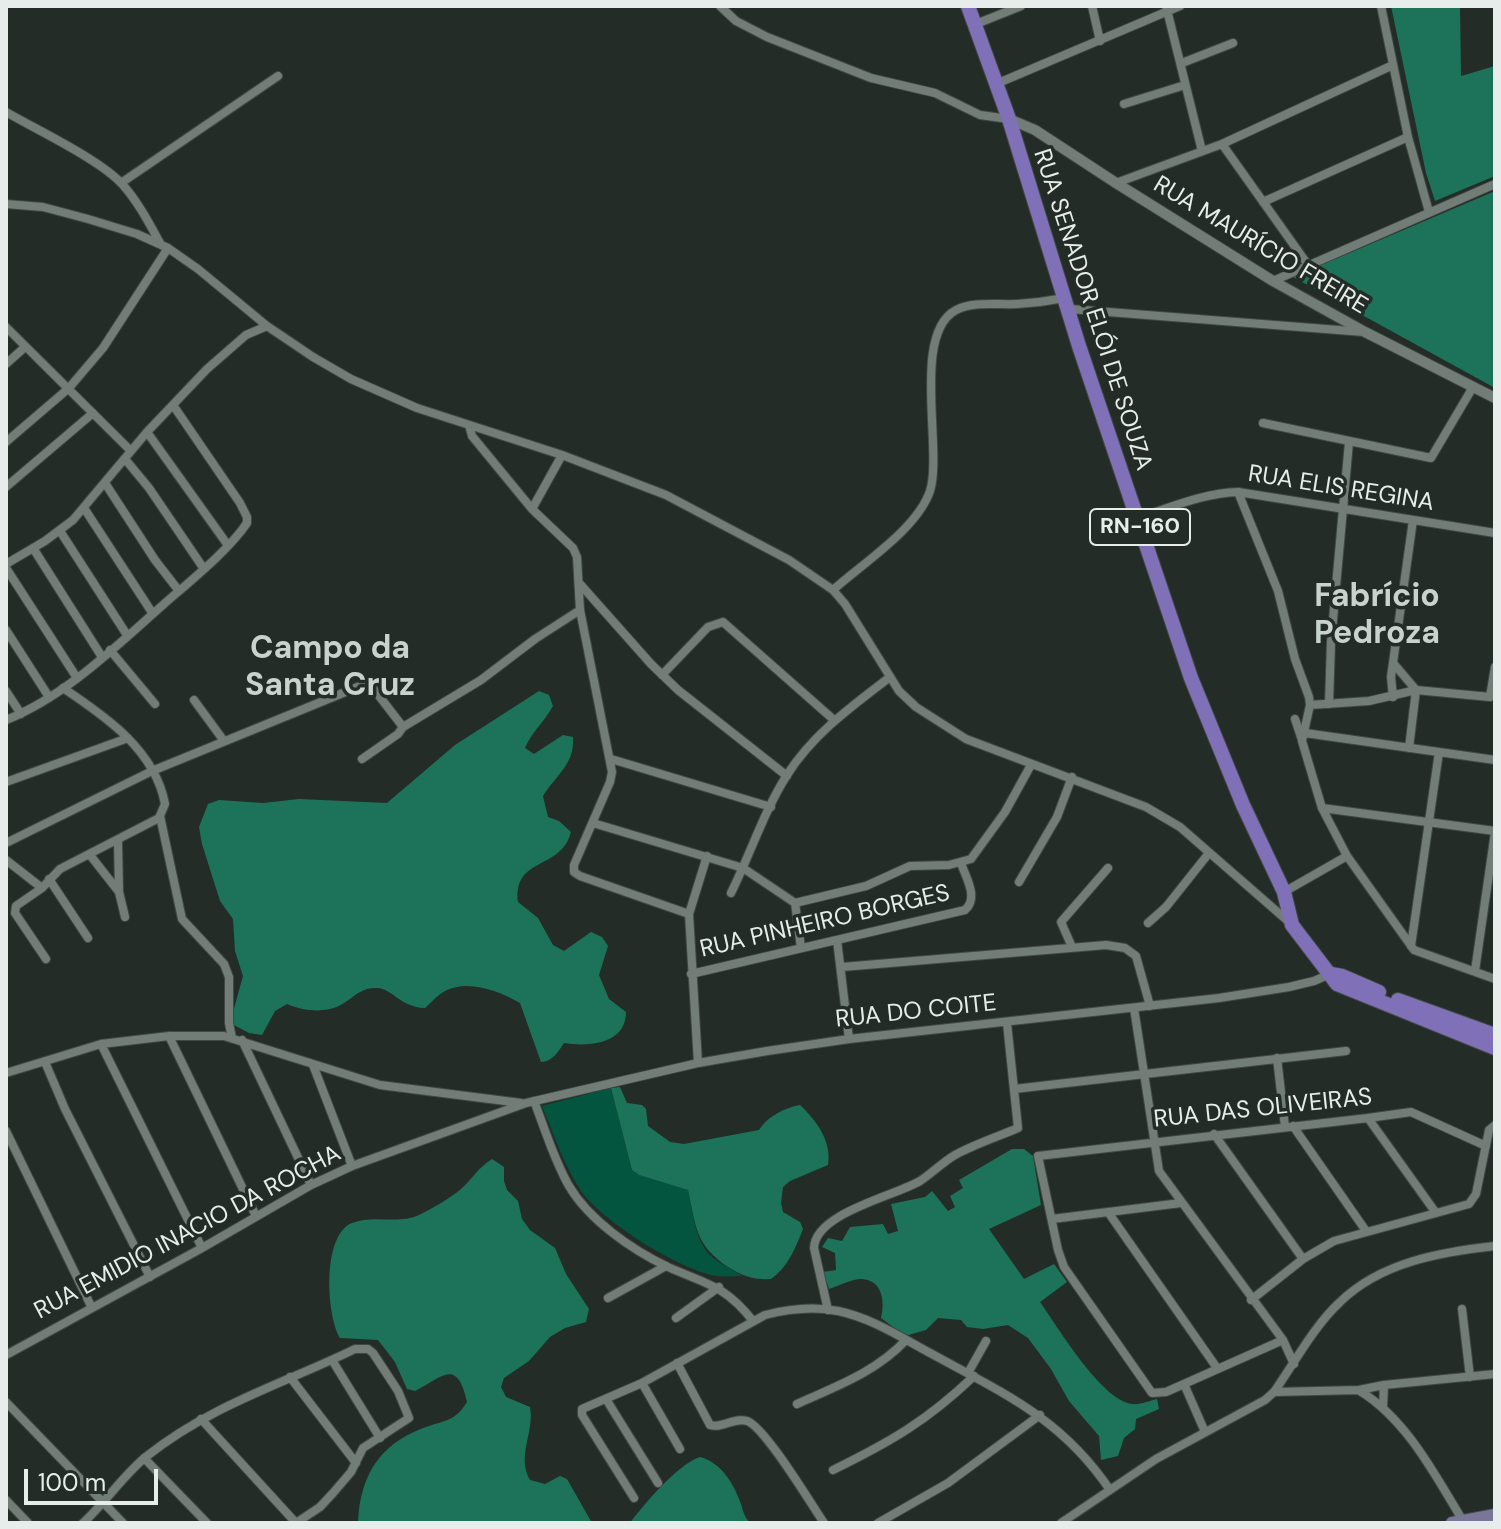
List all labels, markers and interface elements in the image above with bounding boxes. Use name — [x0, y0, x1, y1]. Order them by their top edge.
street label: RUA SENADOR ELÓI DE SOUZA — [1026, 146, 1158, 474]
street label: RUA MAURÍCIO FREIRE — [1148, 171, 1372, 321]
street label: RUA ELIS REGINA — [1246, 460, 1436, 518]
road number: RN-160 — [1090, 509, 1190, 545]
district label: Fabrício Pedroza — [1314, 579, 1440, 654]
district label: Campo da Santa Cruz — [245, 631, 415, 706]
street label: RUA PINHEIRO BORGES — [697, 879, 953, 965]
street label: RUA DO COITE — [834, 989, 998, 1035]
street label: RUA DAS OLIVEIRAS — [1152, 1083, 1374, 1135]
street label: RUA EMIDIO INACIO DA ROCHA — [30, 1140, 346, 1326]
scale bar — [28, 1453, 162, 1503]
text: 100 m — [38, 1467, 106, 1498]

